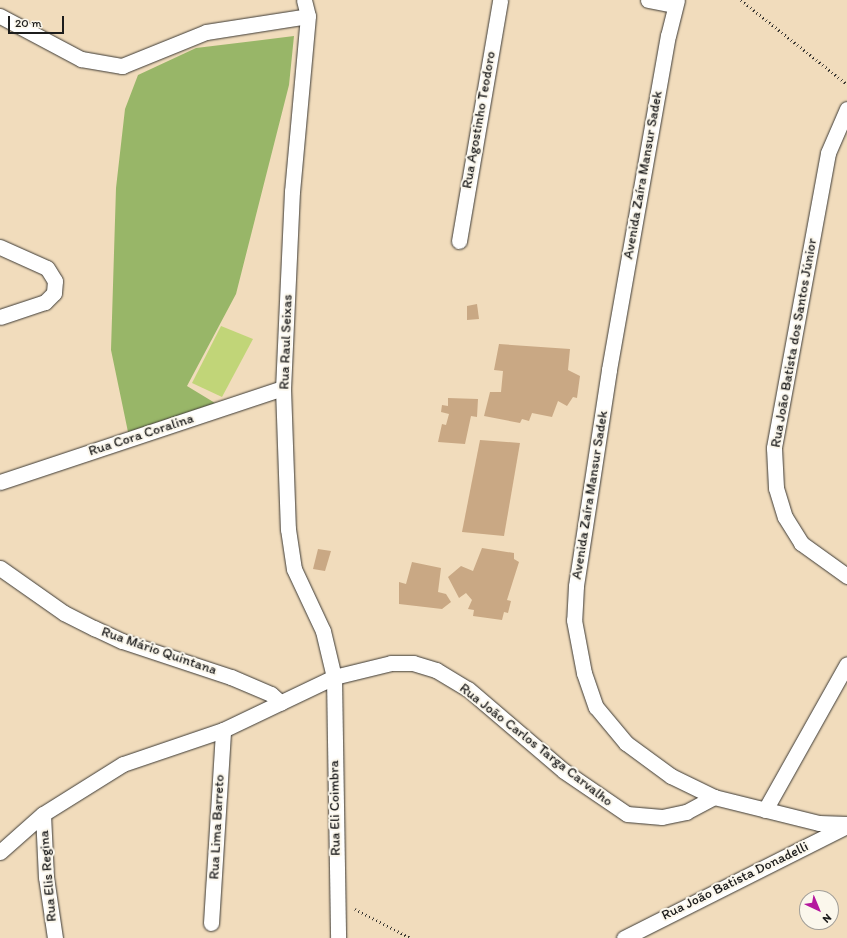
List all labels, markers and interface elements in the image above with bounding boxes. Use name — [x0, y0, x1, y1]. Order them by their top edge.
scale bar — [10, 8, 66, 34]
text: 20 m — [15, 16, 42, 30]
street label: Rua Agostinho Teodoro — [459, 51, 499, 189]
street label: Avenida Zaíra Mansur Sadek — [620, 89, 666, 261]
street label: Rua João Batista dos Santos Júnior — [767, 237, 821, 449]
street label: Rua Raul Seixas — [276, 294, 296, 390]
street label: Avenida Zaíra Mansur Sadek — [568, 409, 612, 581]
street label: Rua Cora Coralina — [86, 410, 196, 460]
street label: Rua Mário Quintana — [99, 623, 219, 679]
street label: Rua João Carlos Targa Carvalho — [456, 680, 616, 810]
street label: Rua Eli Coimbra — [326, 760, 344, 856]
street label: Rua Lima Barreto — [206, 774, 228, 880]
street label: Rua Elis Regina — [36, 830, 60, 922]
street label: Rua João Batista Donadelli — [659, 838, 811, 924]
north arrow — [799, 890, 839, 930]
text: N — [820, 911, 834, 926]

